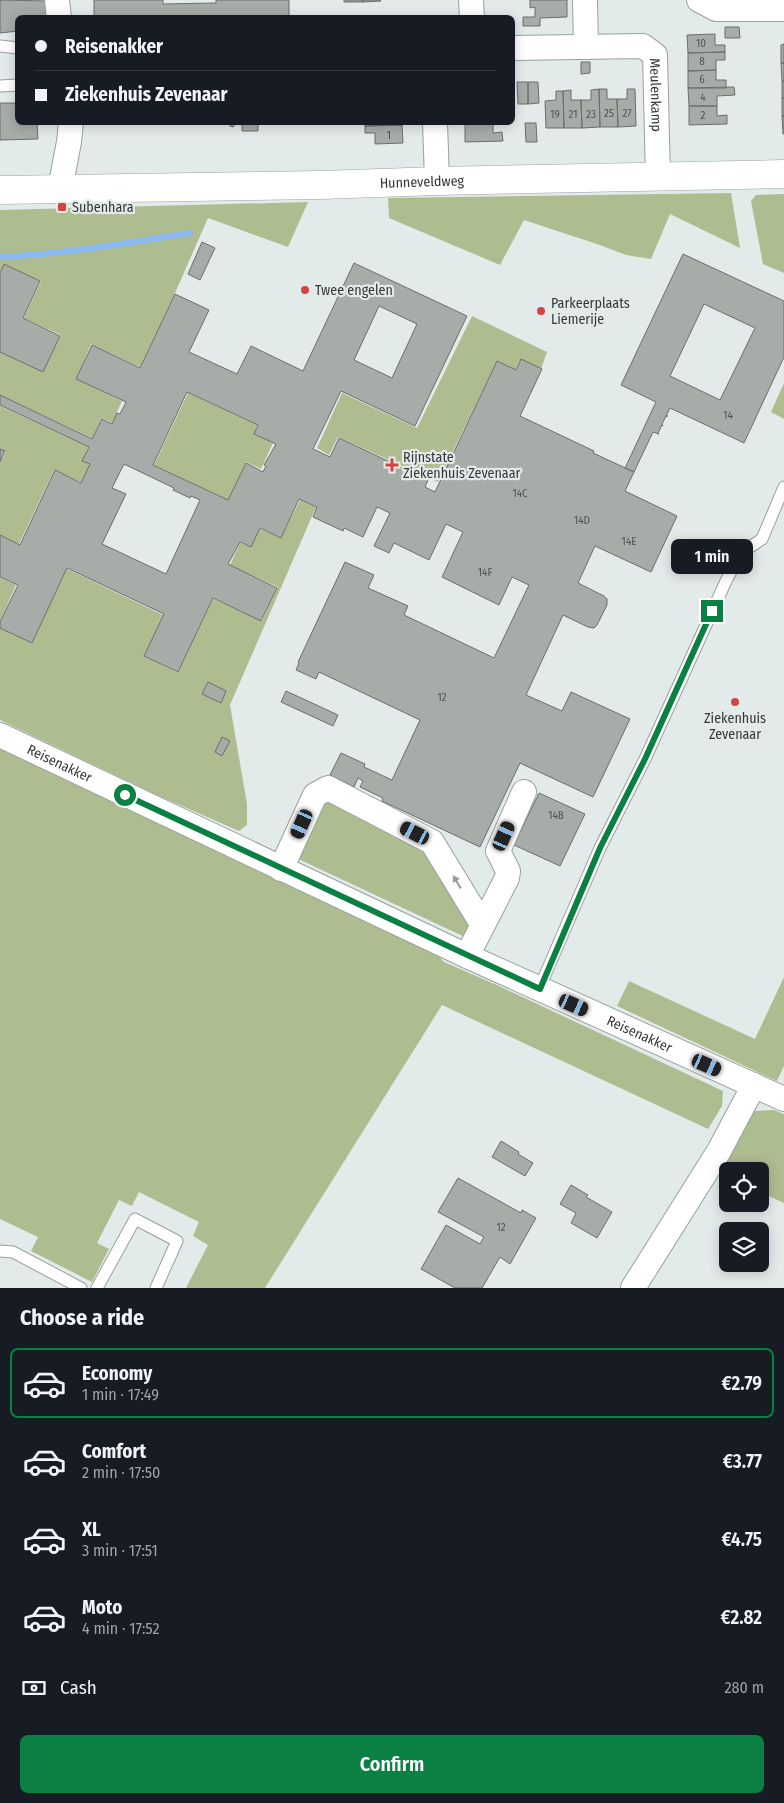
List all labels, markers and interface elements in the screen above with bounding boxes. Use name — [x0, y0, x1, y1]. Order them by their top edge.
text: Reisenakker — [65, 35, 163, 58]
house number: 10 — [696, 37, 706, 50]
house number: 8 — [699, 55, 705, 68]
street label: Meulenkamp — [647, 58, 665, 132]
house number: 6 — [699, 73, 705, 86]
text: Ziekenhuis Zevenaar — [65, 83, 227, 106]
house number: 4 — [700, 91, 706, 104]
house number: 25 — [604, 107, 614, 120]
house number: 27 — [622, 107, 632, 120]
house number: 19 — [550, 108, 560, 121]
house number: 21 — [569, 108, 577, 121]
house number: 23 — [586, 108, 596, 121]
house number: 2 — [701, 109, 706, 122]
house number: 1 — [387, 129, 391, 142]
street label: Hunneveldweg — [379, 172, 465, 191]
place label: Subenhara — [72, 199, 134, 216]
marker: Subenhara — [56, 201, 68, 213]
place label: Twee engelen — [315, 282, 393, 299]
marker: Twee engelen — [299, 284, 311, 296]
place label: Parkeerplaats Liemerije — [551, 295, 630, 328]
marker: Parkeerplaats Liemerije — [535, 305, 547, 317]
house number: 14 — [723, 409, 733, 422]
place label: Rijnstate Ziekenhuis Zevenaar — [403, 449, 521, 482]
marker: Rijnstate Ziekenhuis Zevenaar — [385, 458, 399, 472]
house number: 14C — [512, 487, 528, 500]
house number: 14D — [574, 514, 590, 527]
house number: 14E — [622, 535, 636, 548]
callout: 1 min — [671, 538, 753, 574]
text: 1 min — [695, 547, 729, 566]
house number: 14F — [478, 566, 492, 579]
route end — [701, 600, 723, 622]
house number: 12 — [437, 691, 447, 704]
marker: Ziekenhuis Zevenaar — [729, 696, 741, 708]
place label: Ziekenhuis Zevenaar — [704, 710, 766, 743]
street label: Reisenakker — [24, 741, 95, 786]
route start — [114, 784, 136, 806]
car — [289, 807, 314, 841]
house number: 14B — [548, 809, 564, 822]
car — [491, 819, 516, 853]
car — [398, 820, 431, 846]
one-way arrow — [452, 876, 462, 889]
car — [557, 992, 590, 1018]
street label: Reisenakker — [604, 1012, 675, 1056]
car — [690, 1052, 723, 1078]
map controls — [719, 1162, 769, 1272]
button: locate — [719, 1162, 769, 1212]
house number: 12 — [496, 1221, 506, 1234]
button: layers — [719, 1222, 769, 1272]
text: Choose a ride — [20, 1304, 144, 1331]
icon: car — [22, 1361, 67, 1406]
text: Economy — [82, 1362, 152, 1385]
text: €2.79 — [722, 1372, 762, 1395]
text: 1 min · 17:49 — [82, 1385, 159, 1404]
icon: car — [22, 1439, 67, 1484]
text: Comfort — [82, 1440, 146, 1463]
text: €3.77 — [723, 1450, 762, 1473]
text: 2 min · 17:50 — [82, 1463, 160, 1482]
icon: car — [22, 1517, 67, 1562]
text: XL — [82, 1518, 101, 1541]
text: €4.75 — [722, 1528, 762, 1551]
text: 3 min · 17:51 — [82, 1541, 158, 1560]
icon: car — [22, 1595, 67, 1640]
text: Moto — [82, 1596, 122, 1619]
text: €2.82 — [721, 1606, 762, 1629]
text: 4 min · 17:52 — [82, 1619, 160, 1638]
icon: cash — [20, 1674, 48, 1702]
text: Cash — [60, 1676, 97, 1699]
text: 280 m — [725, 1678, 764, 1697]
button: Confirm — [20, 1735, 764, 1793]

